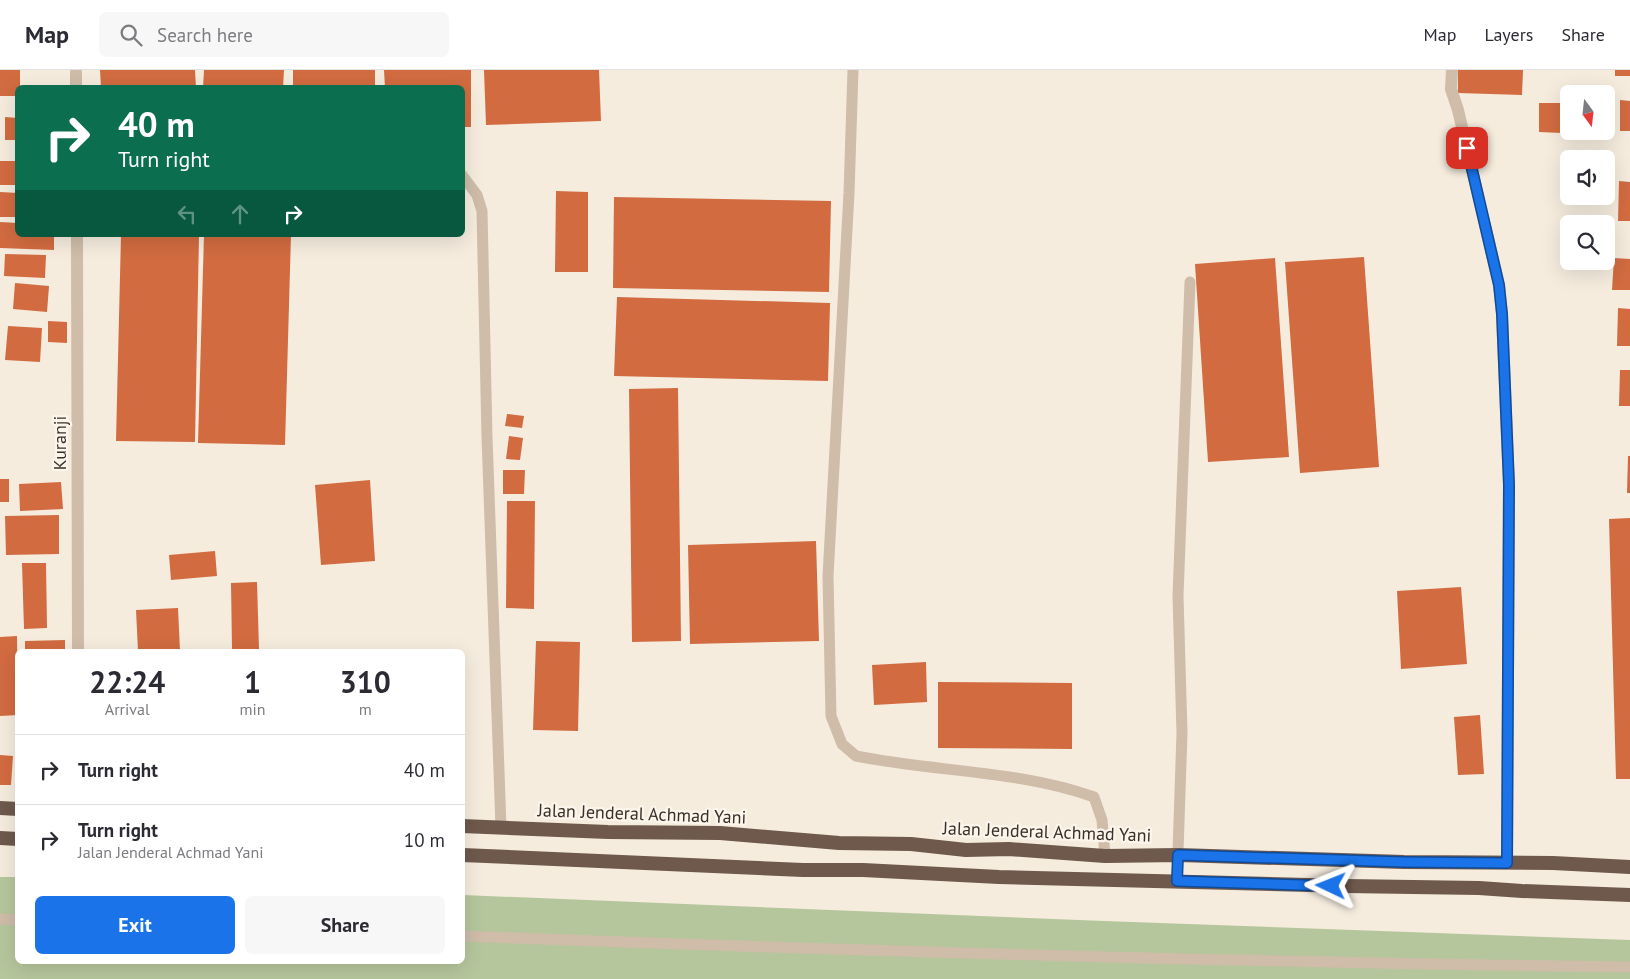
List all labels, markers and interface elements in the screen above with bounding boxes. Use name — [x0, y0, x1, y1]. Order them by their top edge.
search box — [99, 12, 449, 57]
text: Map — [25, 19, 69, 50]
icon: search — [117, 21, 145, 49]
text: Search here — [157, 23, 253, 47]
text: Map — [1424, 23, 1456, 46]
text: Layers — [1484, 23, 1533, 46]
text: Share — [1561, 23, 1605, 46]
north arrow — [1560, 85, 1615, 140]
map controls — [1560, 85, 1615, 270]
text: 40 m — [118, 101, 195, 147]
icon: right — [35, 105, 100, 170]
pin — [1446, 127, 1488, 169]
icon: arrive — [1453, 134, 1481, 162]
text: Turn right — [118, 145, 210, 173]
button: sound — [1560, 150, 1615, 205]
icon: left — [173, 200, 201, 228]
icon: ahead — [226, 200, 254, 228]
icon: right — [279, 200, 307, 228]
button: search — [1560, 215, 1615, 270]
street label: Kuranji — [48, 416, 71, 470]
text: 22:24 — [89, 662, 165, 701]
text: 1 — [244, 662, 261, 701]
text: 310 — [340, 662, 391, 701]
text: Arrival — [105, 699, 150, 719]
text: min — [240, 699, 266, 719]
text: m — [359, 699, 372, 719]
icon: right — [35, 756, 63, 784]
text: Turn right — [78, 758, 158, 782]
text: 40 m — [404, 758, 445, 782]
street label: Jalan Jenderal Achmad Yani — [536, 798, 747, 829]
street label: Jalan Jenderal Achmad Yani — [941, 816, 1152, 847]
text: Turn right — [78, 818, 158, 842]
icon: right — [35, 826, 63, 854]
text: 10 m — [404, 828, 445, 852]
text: Jalan Jenderal Achmad Yani — [78, 842, 264, 862]
position arrow — [1304, 859, 1356, 911]
button: Exit — [35, 896, 235, 954]
button: Share — [245, 896, 445, 954]

